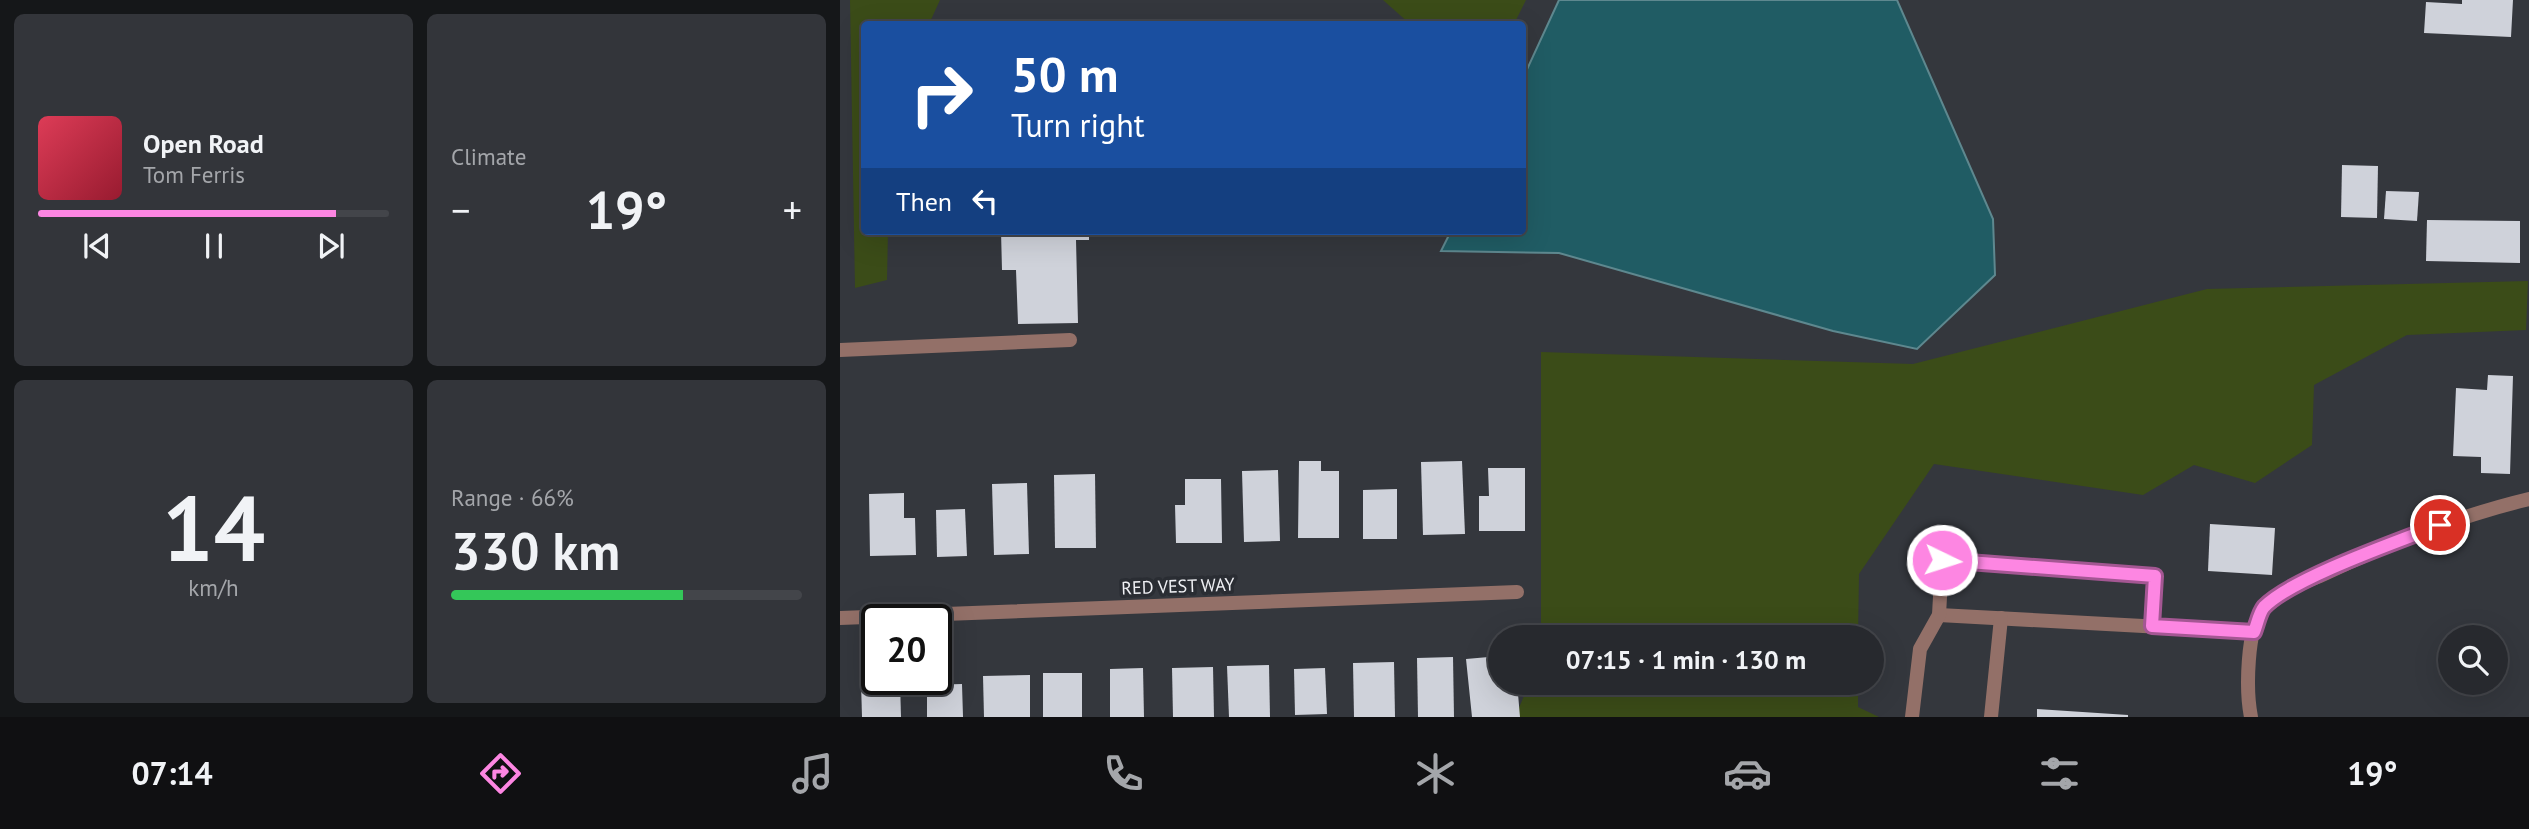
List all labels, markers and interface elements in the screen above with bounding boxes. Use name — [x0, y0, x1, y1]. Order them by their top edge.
text: 50 m — [1011, 42, 1118, 106]
icon: right — [896, 49, 987, 140]
text: Turn right — [1011, 104, 1145, 146]
text: Open Road — [143, 127, 264, 160]
text: Climate — [451, 142, 526, 171]
text: Tom Ferris — [143, 160, 245, 189]
text: 19° — [586, 176, 667, 243]
icon: left — [966, 182, 1004, 220]
text: − — [451, 185, 470, 234]
text: + — [783, 185, 802, 234]
text: Then — [896, 185, 952, 218]
icon: previous — [78, 227, 116, 265]
icon: pause — [195, 227, 233, 265]
icon: next — [312, 227, 350, 265]
text: 14 — [162, 468, 265, 586]
text: Range · 66% — [451, 483, 574, 512]
pin — [2410, 495, 2470, 555]
icon: arrive — [2421, 506, 2459, 544]
text: 330 km — [451, 517, 620, 584]
position arrow — [1905, 523, 1979, 597]
text: km/h — [188, 573, 239, 602]
street label: RED VEST WAY — [1121, 573, 1235, 599]
speed limit sign: 20 — [861, 604, 952, 695]
map controls — [2438, 625, 2508, 695]
button: search — [2438, 625, 2508, 695]
text: 07:15 · 1 min · 130 m — [1566, 643, 1806, 676]
icon: directions — [476, 749, 525, 798]
icon: music — [788, 749, 837, 798]
icon: phone — [1099, 749, 1148, 798]
icon: climate — [1411, 749, 1460, 798]
icon: car — [1723, 749, 1772, 798]
icon: filters — [2035, 749, 2084, 798]
text: 07:14 — [131, 752, 213, 794]
text: 19° — [2347, 752, 2398, 794]

